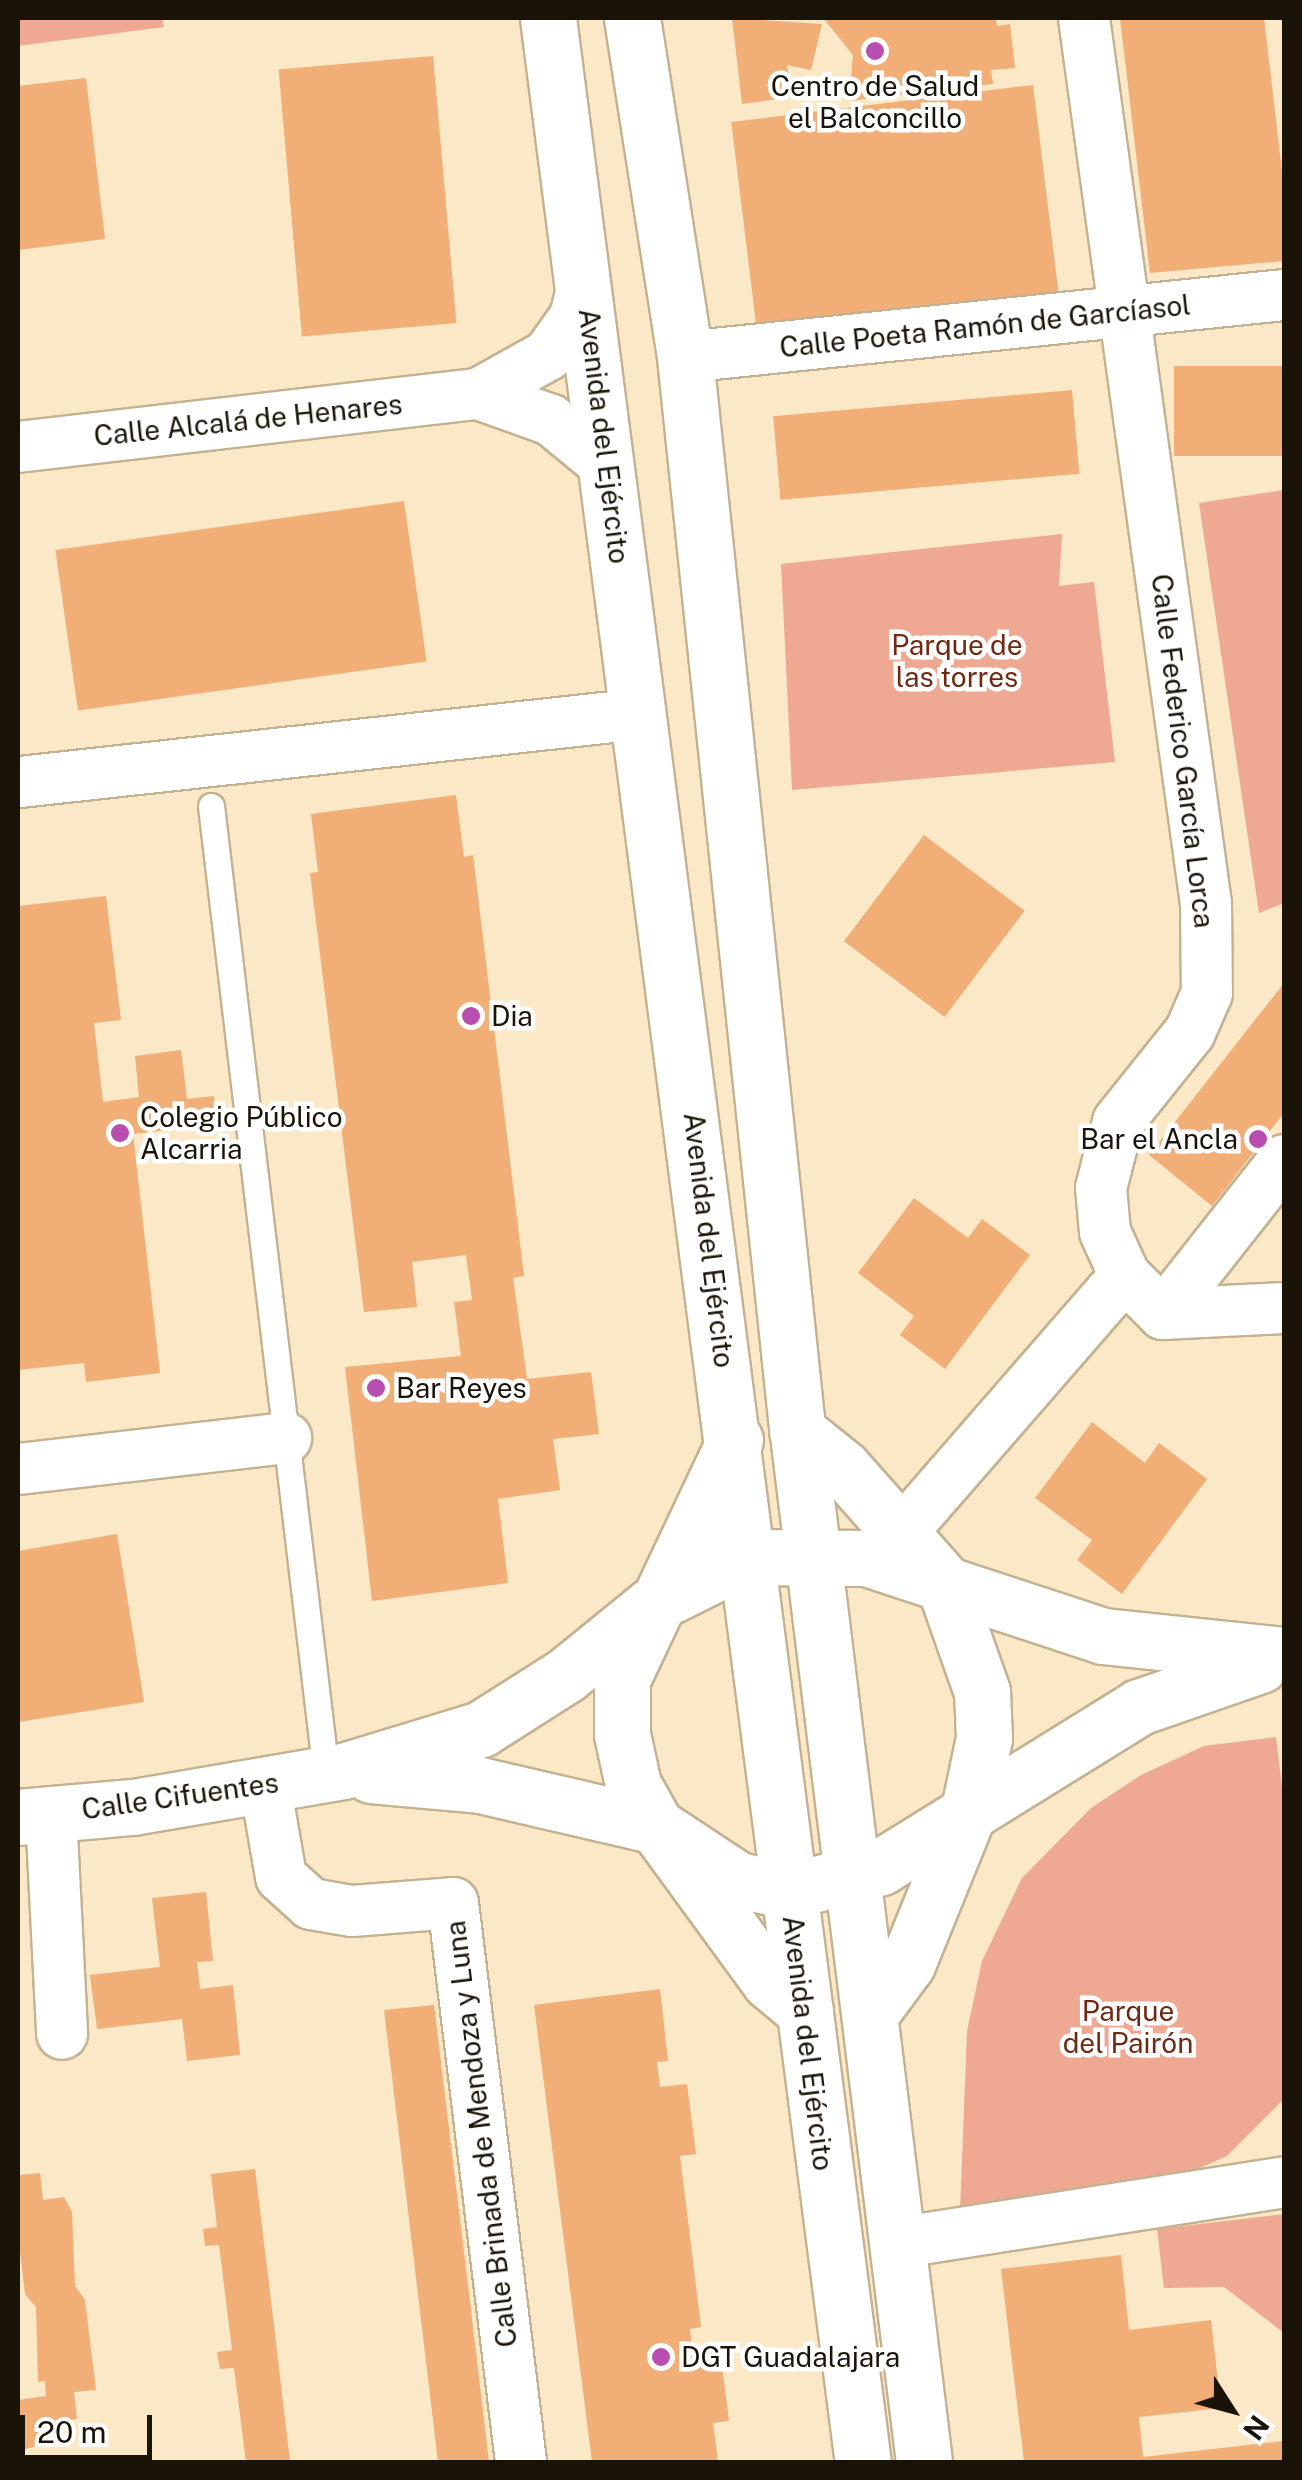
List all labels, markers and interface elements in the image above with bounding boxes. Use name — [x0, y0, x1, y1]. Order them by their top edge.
marker: Centro de Salud el Balconcillo — [862, 38, 888, 64]
place label: Centro de Salud el Balconcillo — [770, 69, 980, 135]
street label: Calle Poeta Ramón de Garcíasol — [778, 288, 1192, 364]
street label: Avenida del Ejército — [572, 306, 636, 566]
street label: Calle Alcalá de Henares — [92, 387, 404, 453]
street label: Calle Federico García Lorca — [1145, 572, 1221, 930]
park label: Parque de las torres — [891, 628, 1023, 694]
place label: Dia — [491, 999, 533, 1033]
marker: Dia — [460, 1005, 482, 1027]
place label: Colegio Público Alcarria — [140, 1100, 343, 1166]
street label: Avenida del Ejército — [677, 1110, 741, 1370]
marker: Colegio Público Alcarria — [109, 1122, 131, 1144]
place label: Bar el Ancla — [1080, 1122, 1238, 1156]
marker: Bar el Ancla — [1247, 1128, 1269, 1150]
place label: Bar Reyes — [396, 1371, 527, 1405]
marker: Bar Reyes — [365, 1377, 387, 1399]
street label: Calle Cifuentes — [79, 1766, 281, 1826]
street label: Avenida del Ejército — [776, 1913, 840, 2173]
street label: Calle Brinada de Mendoza y Luna — [438, 1918, 524, 2350]
park label: Parque del Pairón — [1063, 1994, 1193, 2060]
place label: DGT Guadalajara — [681, 2340, 900, 2374]
marker: DGT Guadalajara — [650, 2346, 672, 2368]
north arrow — [1182, 2360, 1282, 2460]
scale bar — [25, 2395, 158, 2457]
text: N — [1237, 2409, 1276, 2446]
text: 20 m — [37, 2414, 106, 2450]

